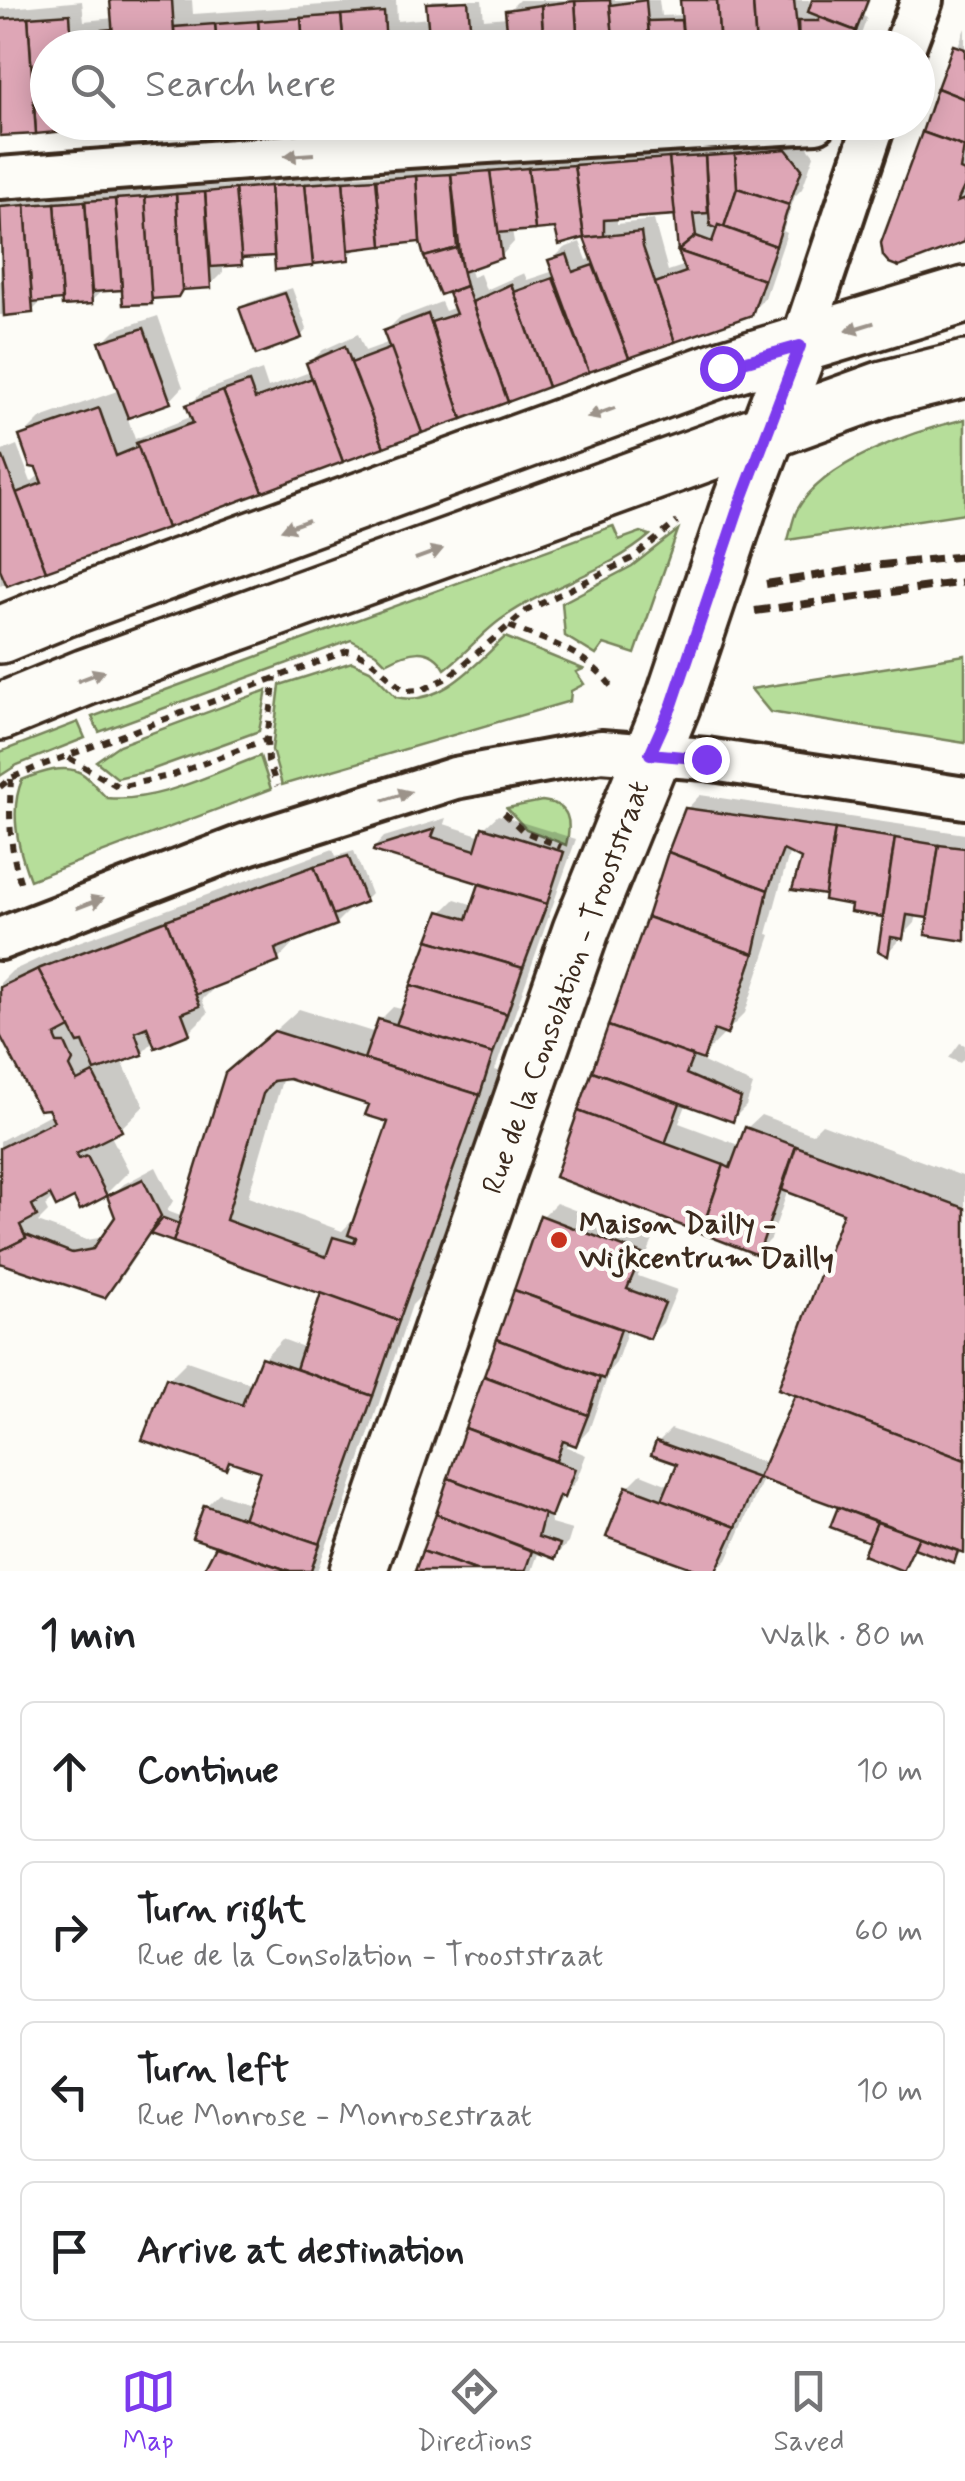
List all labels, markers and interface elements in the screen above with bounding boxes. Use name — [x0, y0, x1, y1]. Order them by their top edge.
search box — [30, 30, 935, 140]
icon: search — [65, 58, 120, 113]
text: Search here — [145, 61, 336, 110]
one-way arrow — [283, 147, 315, 163]
one-way arrow — [845, 320, 875, 335]
route start — [700, 346, 746, 392]
one-way arrow — [585, 406, 615, 421]
one-way arrow — [280, 518, 310, 533]
one-way arrow — [415, 546, 445, 561]
one-way arrow — [76, 668, 106, 683]
route end — [684, 737, 730, 783]
street label: Rue de la Consolation - Trooststraat — [473, 775, 660, 1200]
one-way arrow — [383, 788, 413, 803]
one-way arrow — [76, 895, 106, 910]
place label: Maison Dailly - Wijkcentrum Dailly — [578, 1205, 834, 1278]
marker: Maison Dailly - Wijkcentrum Dailly — [548, 1229, 570, 1251]
text: 1 min — [40, 1609, 137, 1664]
text: Walk · 80 m — [761, 1615, 925, 1657]
icon: ahead — [42, 1744, 97, 1799]
text: Continue — [137, 1747, 279, 1796]
text: 10 m — [856, 1750, 923, 1792]
text: Turn right — [137, 1886, 306, 1935]
icon: right — [42, 1904, 97, 1959]
text: 60 m — [854, 1910, 923, 1952]
text: Rue de la Consolation - Trooststraat — [137, 1935, 603, 1977]
text: Turn left — [137, 2046, 289, 2095]
icon: left — [42, 2064, 97, 2119]
text: 10 m — [856, 2070, 923, 2112]
text: Rue Monrose - Monrosestraat — [137, 2095, 532, 2137]
icon: arrive — [42, 2224, 97, 2279]
text: Arrive at destination — [137, 2227, 464, 2276]
tab: Map — [121, 2364, 176, 2461]
tab: Directions — [417, 2364, 532, 2461]
tab: Saved — [774, 2364, 844, 2461]

